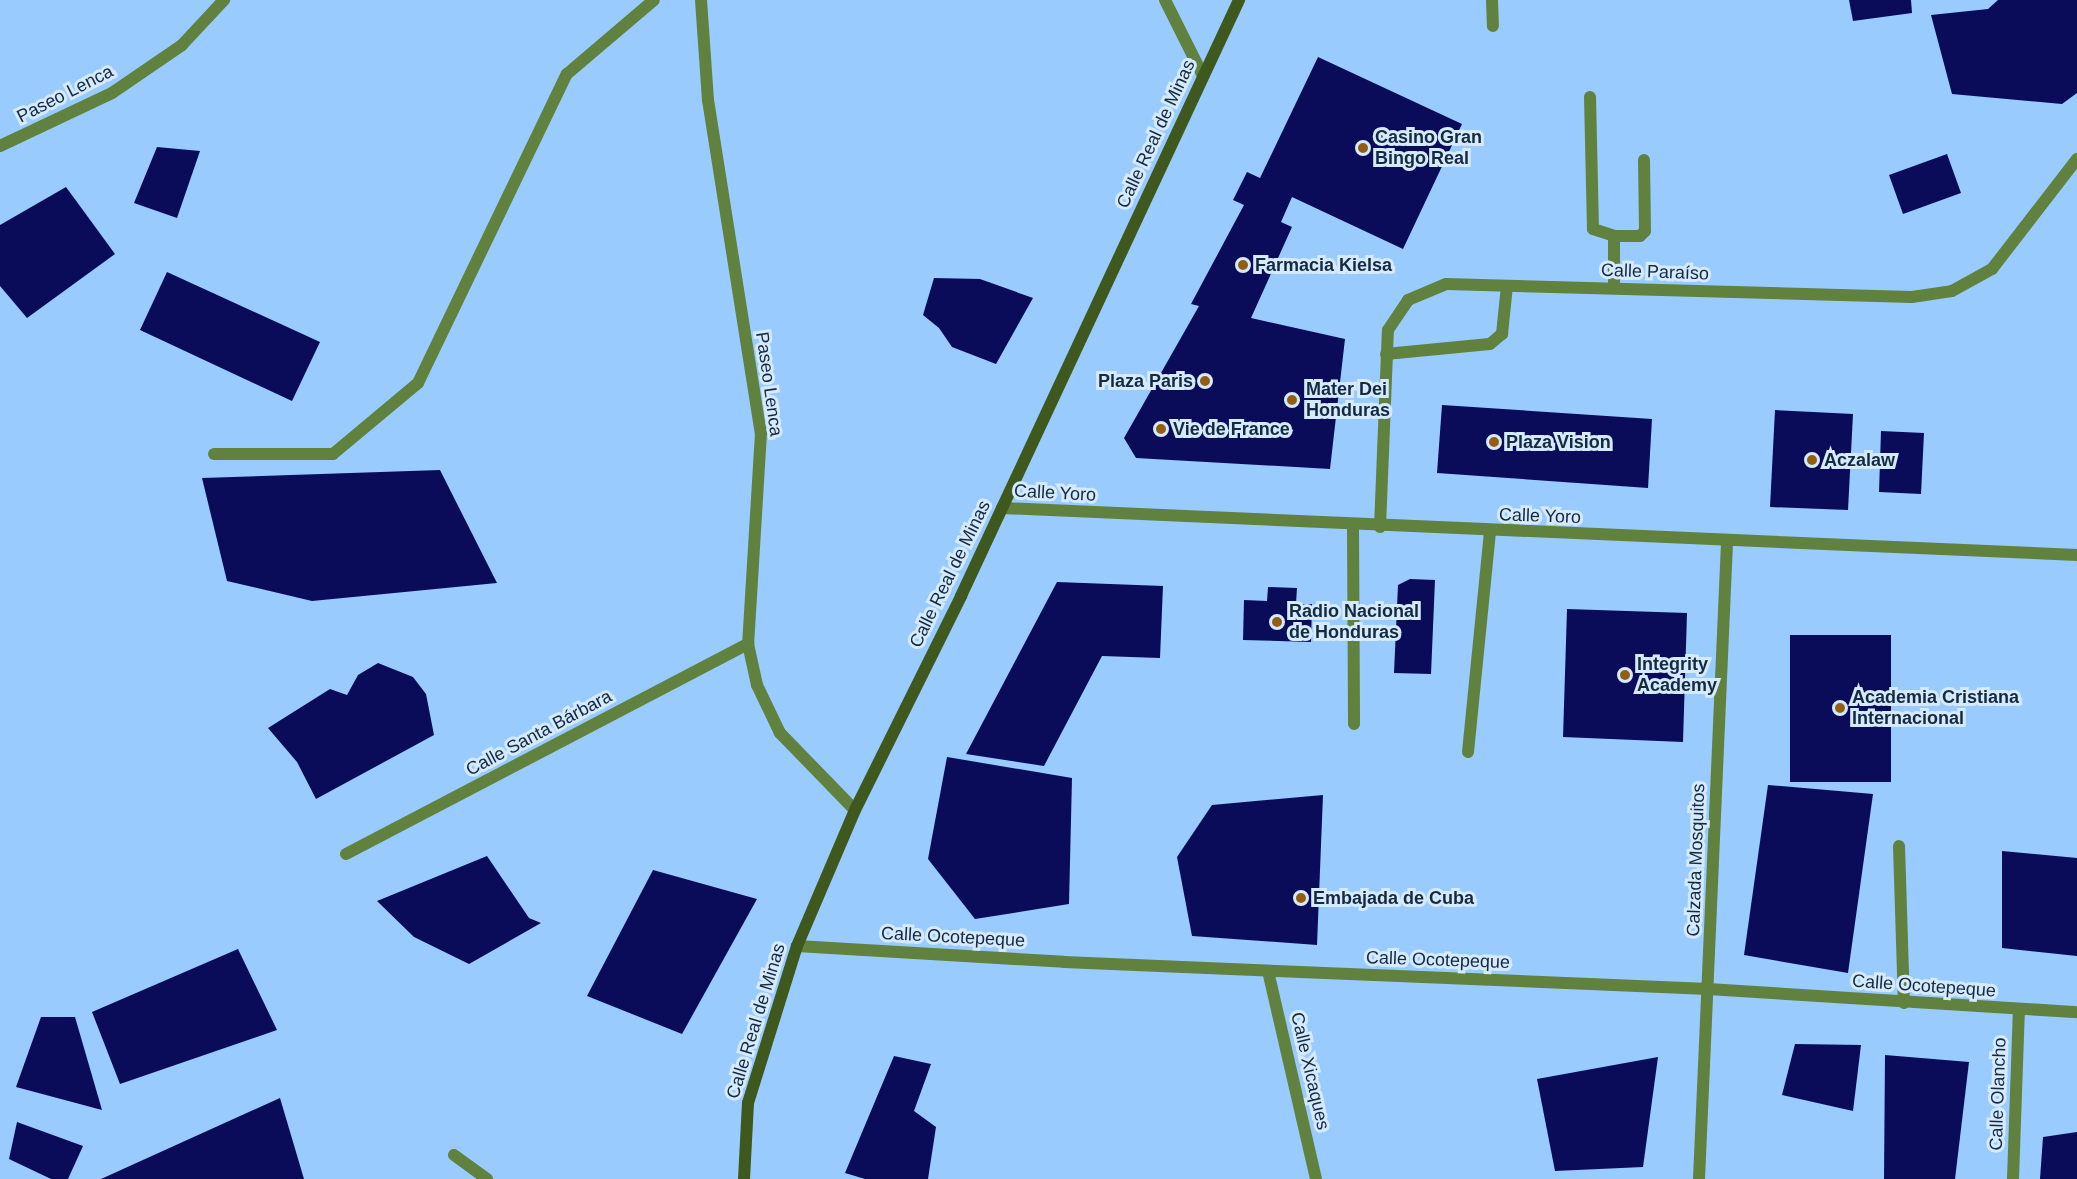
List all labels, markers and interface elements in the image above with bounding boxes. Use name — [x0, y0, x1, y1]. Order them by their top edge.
street label: Calle Real de Minas — [1112, 56, 1200, 212]
street label: Paseo Lenca — [13, 61, 117, 127]
place label: Casino Gran Bingo Real — [1375, 127, 1482, 170]
marker: Casino Gran Bingo Real — [1356, 141, 1370, 155]
place label: Farmacia Kielsa — [1255, 254, 1392, 276]
marker: Farmacia Kielsa — [1236, 258, 1250, 272]
street label: Calle Paraíso — [1601, 259, 1709, 285]
street label: Paseo Lenca — [751, 330, 787, 438]
place label: Plaza Paris — [1098, 370, 1193, 392]
marker: Plaza Paris — [1198, 374, 1212, 388]
place label: Mater Dei Honduras — [1306, 379, 1390, 422]
marker: Mater Dei Honduras — [1283, 391, 1301, 409]
place label: Vie de France — [1173, 418, 1290, 440]
marker: Vie de France — [1154, 422, 1168, 436]
place label: Plaza Vision — [1506, 431, 1611, 453]
marker: Plaza Vision — [1487, 435, 1501, 449]
place label: Aczalaw — [1824, 449, 1895, 471]
marker: Aczalaw — [1805, 453, 1819, 467]
street label: Calle Yoro — [1013, 480, 1097, 506]
street label: Calle Real de Minas — [905, 497, 995, 651]
street label: Calle Yoro — [1498, 504, 1582, 528]
place label: Radio Nacional de Honduras — [1289, 601, 1419, 644]
marker: Radio Nacional de Honduras — [1270, 615, 1284, 629]
place label: Integrity Academy — [1637, 654, 1717, 696]
marker: Integrity Academy — [1618, 668, 1632, 682]
street label: Calle Santa Bárbara — [462, 685, 616, 781]
place label: Academia Cristiana Internacional — [1852, 687, 2019, 730]
marker: Academia Cristiana Internacional — [1833, 701, 1847, 715]
street label: Calzada Mosquitos — [1683, 783, 1709, 937]
place label: Embajada de Cuba — [1313, 887, 1474, 909]
marker: Embajada de Cuba — [1294, 891, 1308, 905]
street label: Calle Ocotepeque — [880, 922, 1026, 952]
street label: Calle Real de Minas — [722, 941, 790, 1101]
street label: Calle Ocotepeque — [1366, 947, 1510, 973]
street label: Calle Ocotepeque — [1851, 970, 1997, 1002]
street label: Calle Xicaques — [1286, 1010, 1334, 1132]
street label: Calle Olancho — [1985, 1037, 2011, 1151]

